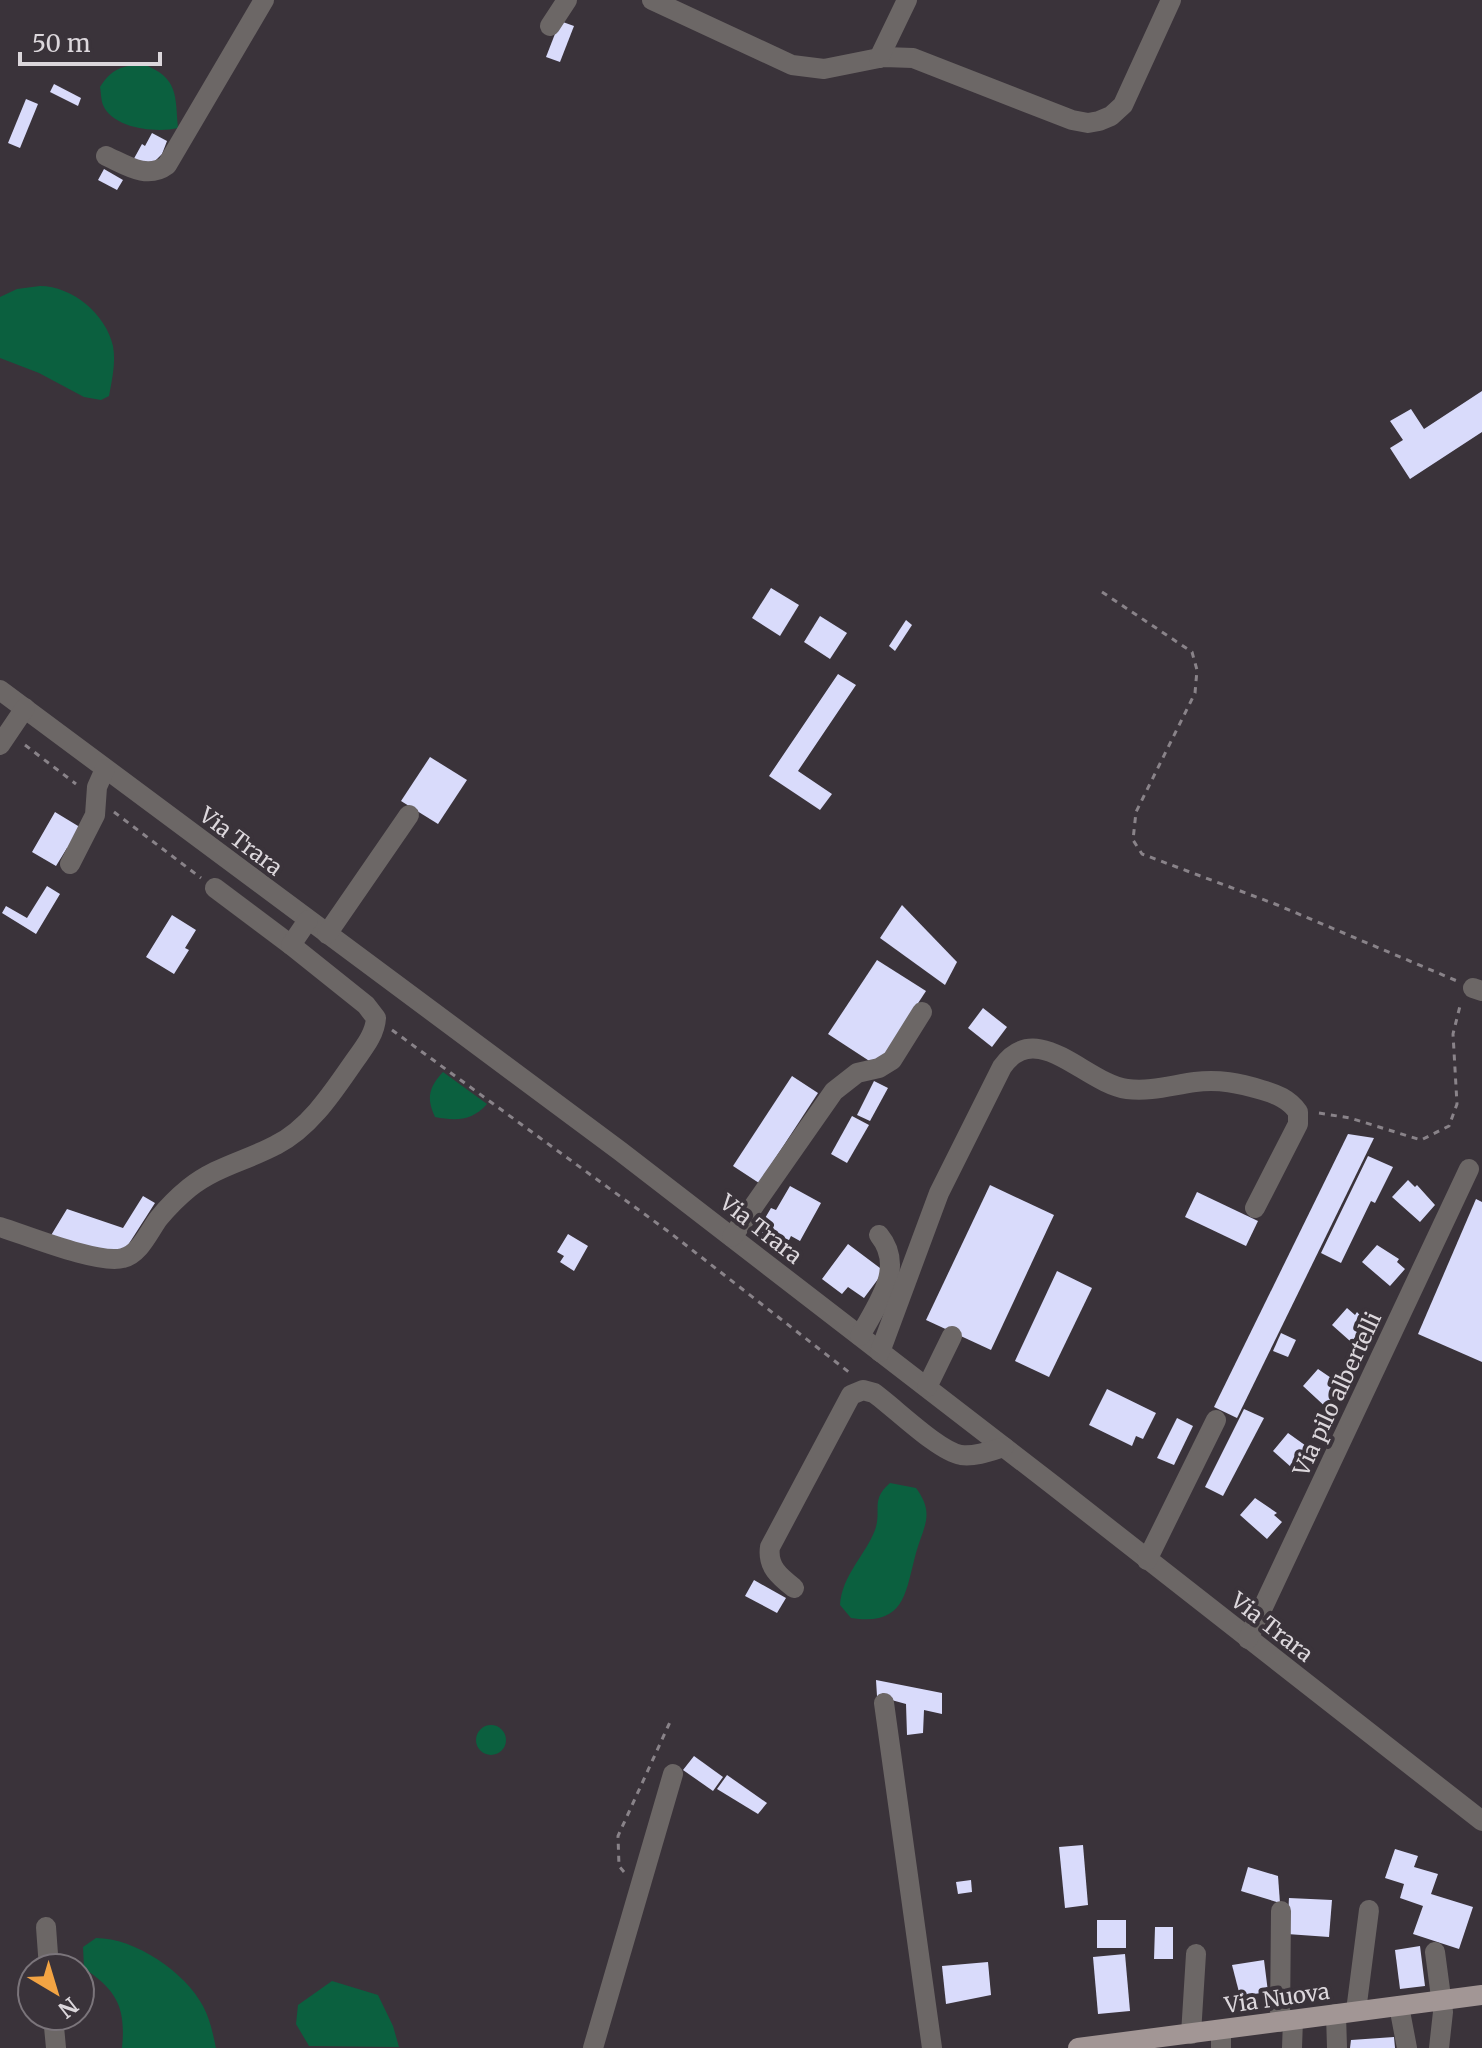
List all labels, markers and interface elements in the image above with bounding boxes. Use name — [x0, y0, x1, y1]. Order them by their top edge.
scale bar — [20, 16, 160, 66]
text: 50 m — [32, 28, 91, 59]
street label: Via Trara — [193, 800, 288, 881]
street label: Via Trara — [713, 1188, 808, 1270]
street label: Via pilo albertelli — [1286, 1307, 1387, 1481]
street label: Via Trara — [1224, 1586, 1319, 1668]
north arrow — [16, 1952, 96, 2032]
street label: Via Nuova — [1222, 1977, 1332, 2019]
text: N — [52, 1991, 84, 2025]

